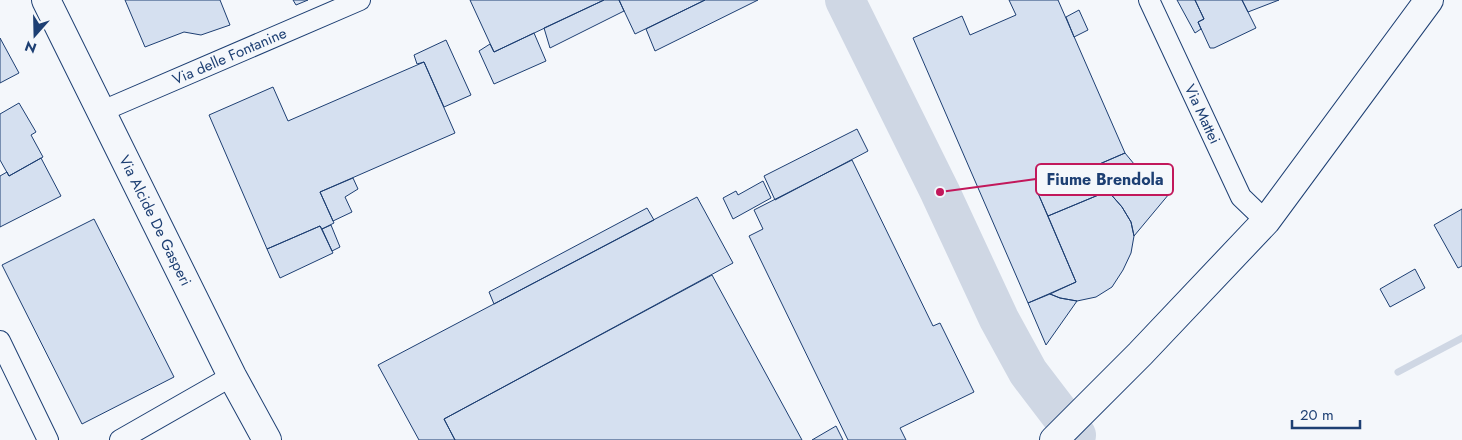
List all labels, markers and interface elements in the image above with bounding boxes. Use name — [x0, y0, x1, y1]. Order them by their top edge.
north arrow — [10, 10, 60, 60]
street label: Via delle Fontanine — [169, 22, 290, 91]
text: N — [22, 36, 39, 59]
street label: Via Mattei — [1179, 81, 1226, 148]
street label: Via Alcide De Gasperi — [113, 151, 197, 290]
callout: Fiume Brendola — [1036, 164, 1173, 195]
text: Fiume Brendola — [1046, 168, 1164, 191]
scale bar — [1292, 398, 1360, 430]
text: 20 m — [1300, 404, 1334, 426]

